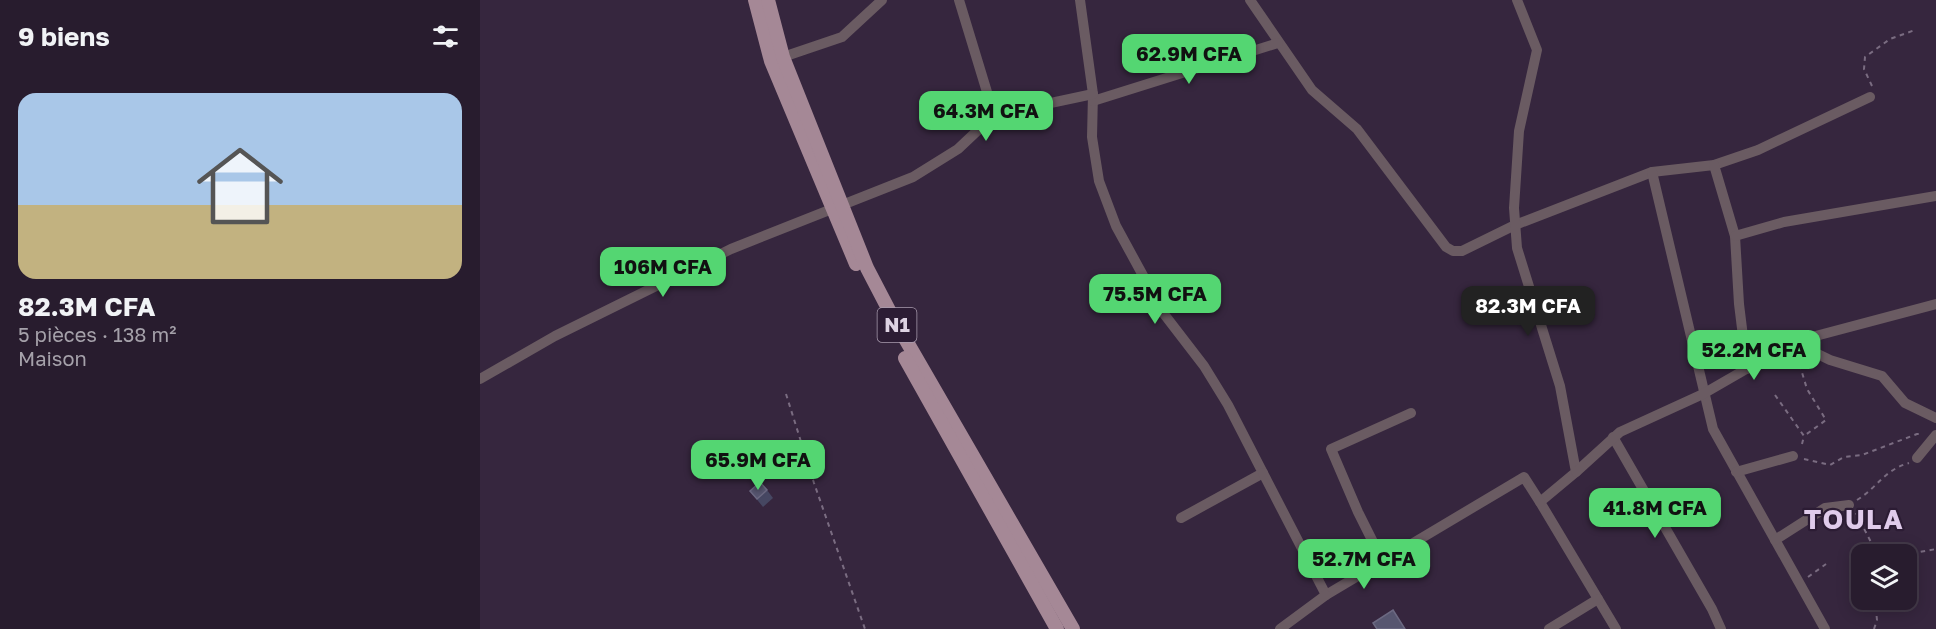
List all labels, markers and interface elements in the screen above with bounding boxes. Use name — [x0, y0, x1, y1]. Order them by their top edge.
icon: filters — [429, 20, 462, 53]
text: 9 biens — [18, 21, 110, 52]
pin: 62.9M CFA — [1120, 34, 1258, 85]
text: 62.9M CFA — [1136, 41, 1242, 65]
pin: 64.3M CFA — [917, 91, 1055, 142]
text: 64.3M CFA — [933, 98, 1039, 122]
icon: home — [186, 132, 294, 240]
pin: 106M CFA — [601, 247, 725, 298]
text: 106M CFA — [614, 254, 712, 278]
pin: 75.5M CFA — [1086, 274, 1224, 325]
text: 75.5M CFA — [1103, 281, 1207, 305]
pin: 82.3M CFA — [1459, 286, 1597, 337]
text: 82.3M CFA — [18, 291, 155, 322]
text: 82.3M CFA — [1475, 293, 1581, 317]
road number: N1 — [878, 308, 916, 342]
text: 5 pièces · 138 m² — [18, 322, 176, 346]
pin: 52.2M CFA — [1685, 330, 1823, 381]
text: 52.2M CFA — [1701, 337, 1807, 361]
text: Maison — [18, 346, 87, 370]
pin: 65.9M CFA — [689, 440, 827, 491]
text: 65.9M CFA — [705, 447, 811, 471]
pin: 41.8M CFA — [1586, 488, 1724, 539]
text: 41.8M CFA — [1603, 495, 1707, 519]
district label: TOULA — [1804, 503, 1904, 535]
pin: 52.7M CFA — [1295, 539, 1433, 590]
map controls — [1851, 544, 1917, 610]
button: layers — [1851, 544, 1917, 610]
text: 52.7M CFA — [1312, 546, 1416, 570]

